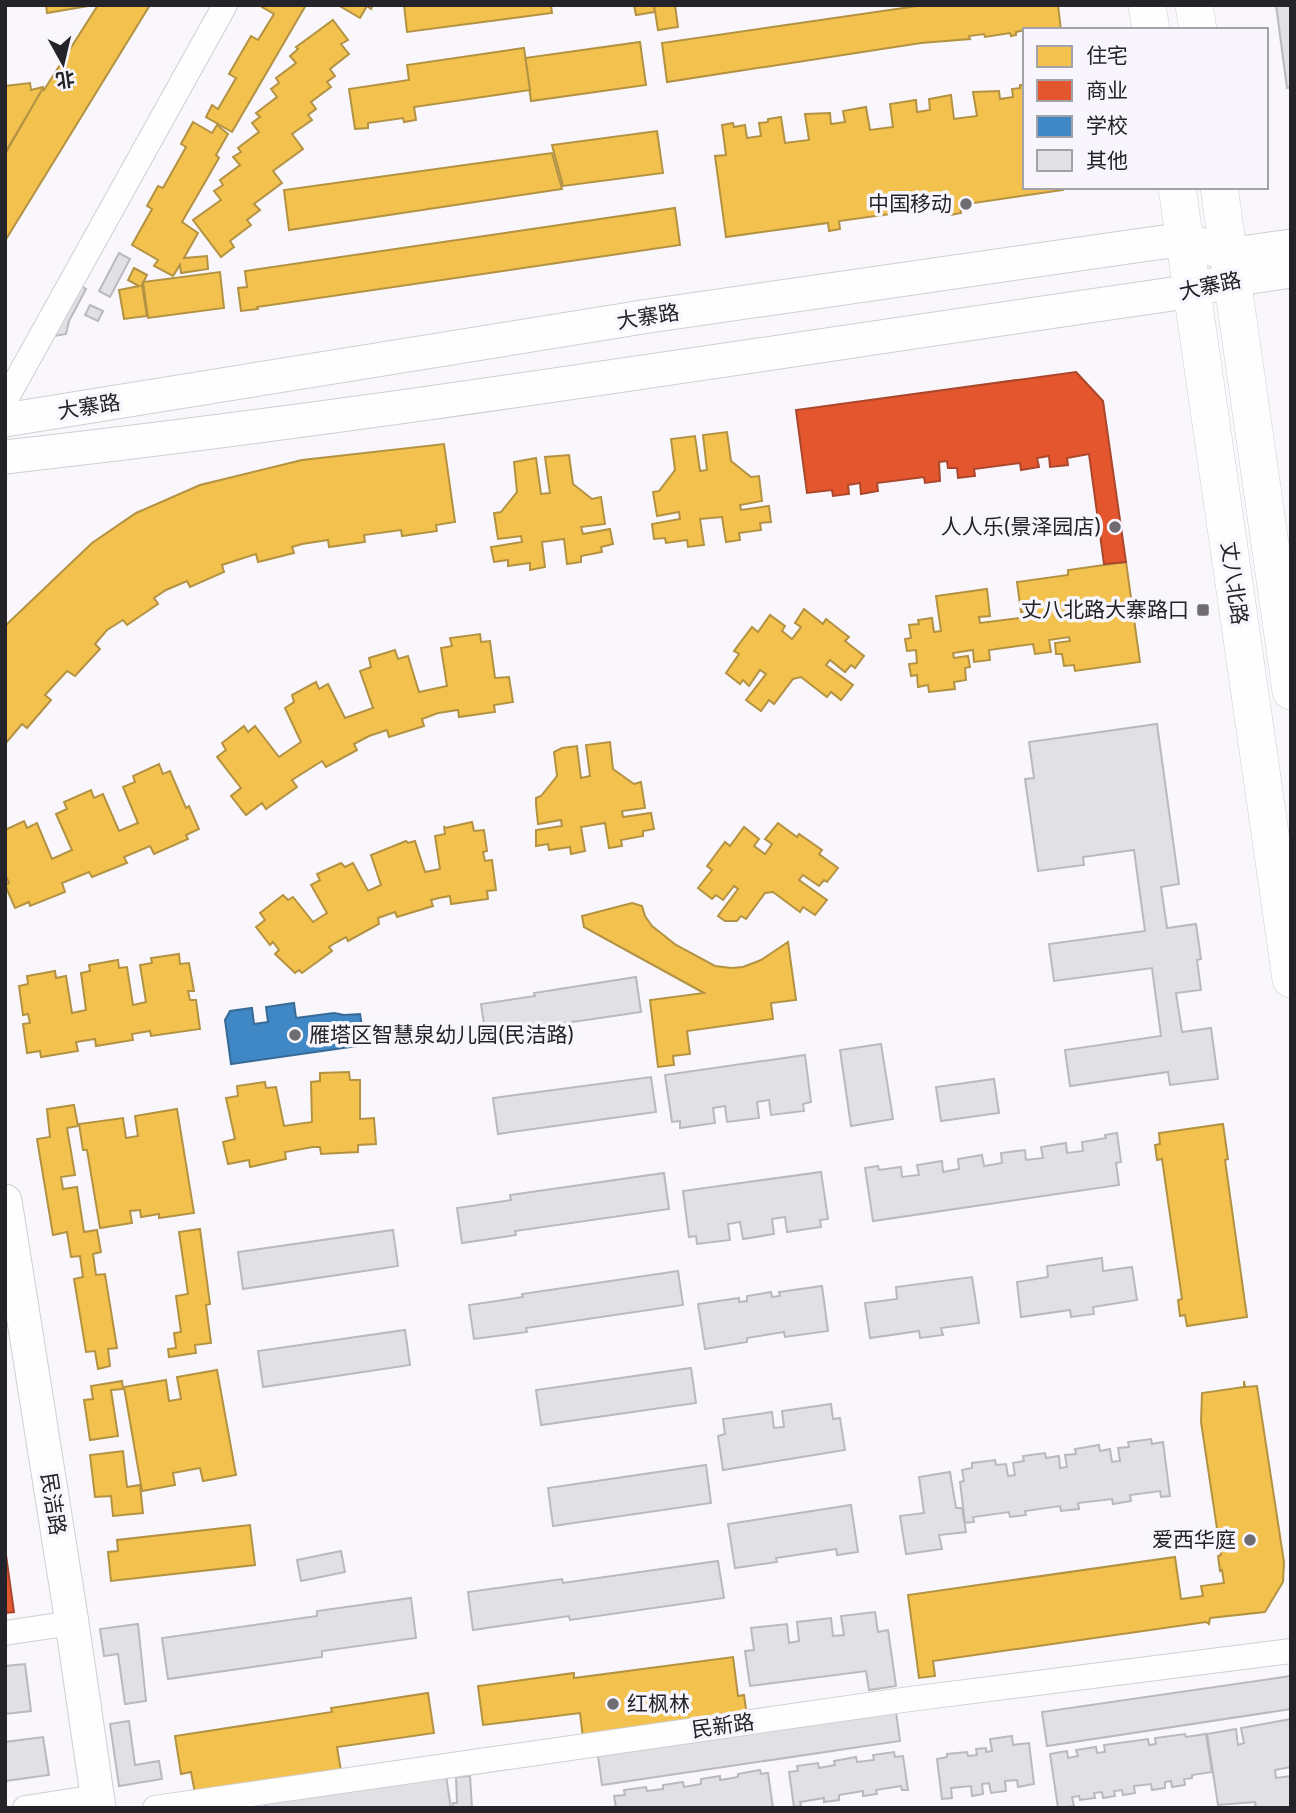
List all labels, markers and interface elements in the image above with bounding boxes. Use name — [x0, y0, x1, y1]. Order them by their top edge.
north arrow — [28, 28, 98, 98]
legend — [1023, 28, 1268, 189]
text: 住宅 — [1086, 43, 1128, 68]
text: 北 — [54, 67, 76, 92]
text: 商业 — [1086, 78, 1128, 103]
text: 学校 — [1086, 113, 1128, 138]
text: 其他 — [1086, 148, 1128, 173]
place label: 中国移动 — [868, 191, 952, 216]
marker: 中国移动 — [958, 196, 974, 212]
street label: 大寨路 — [1176, 267, 1243, 304]
street label: 大寨路 — [615, 299, 681, 334]
street label: 大寨路 — [56, 389, 122, 424]
place label: 人人乐(景泽园店) — [941, 514, 1101, 539]
marker: 人人乐(景泽园店) — [1107, 519, 1123, 535]
street label: 丈八北路 — [1216, 540, 1253, 626]
place label: 丈八北路大寨路口 — [1021, 597, 1189, 622]
marker: 丈八北路大寨路口 — [1195, 602, 1211, 618]
place label: 雁塔区智慧泉幼儿园(民洁路) — [309, 1022, 574, 1047]
marker: 雁塔区智慧泉幼儿园(民洁路) — [287, 1027, 303, 1043]
street label: 民洁路 — [36, 1471, 71, 1537]
place label: 爱西华庭 — [1152, 1527, 1236, 1552]
marker: 爱西华庭 — [1242, 1532, 1258, 1548]
place label: 红枫林 — [627, 1691, 690, 1716]
marker: 红枫林 — [605, 1696, 621, 1712]
street label: 民新路 — [690, 1709, 756, 1742]

